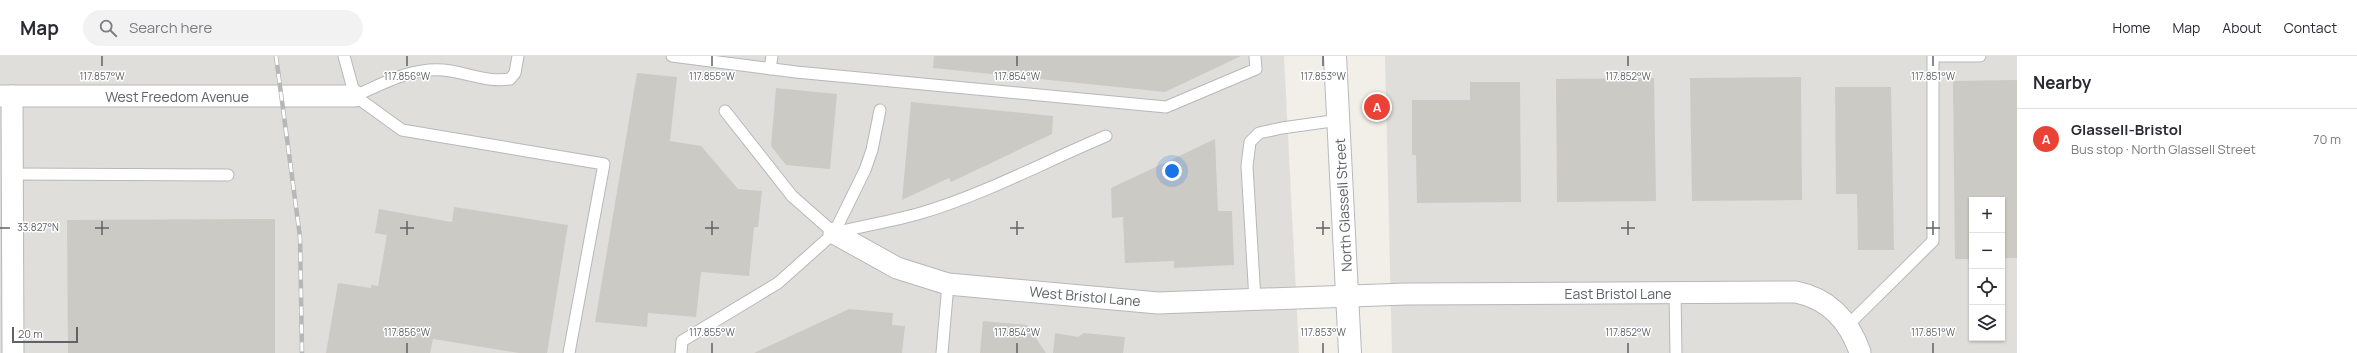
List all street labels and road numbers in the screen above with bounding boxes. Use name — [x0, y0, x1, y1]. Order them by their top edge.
street label: West Freedom Avenue — [105, 87, 249, 106]
street label: North Glassell Street — [1330, 137, 1356, 272]
street label: West Bristol Lane — [1029, 282, 1141, 310]
street label: East Bristol Lane — [1565, 284, 1671, 303]

